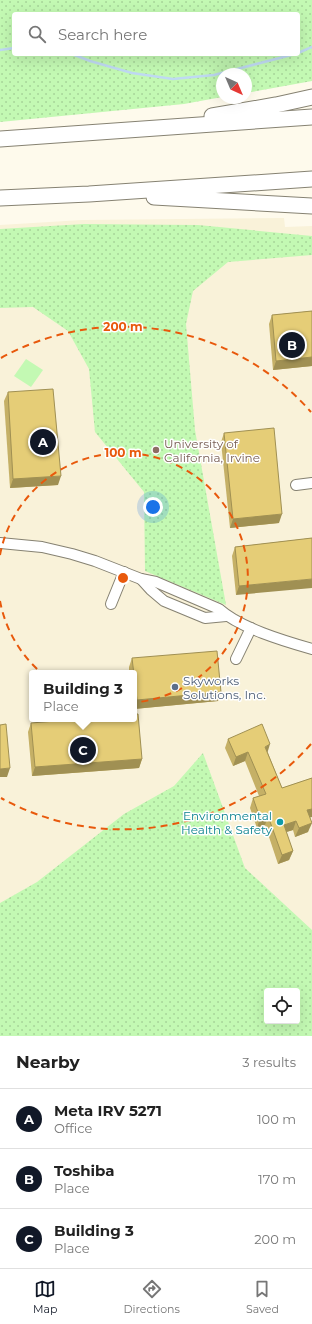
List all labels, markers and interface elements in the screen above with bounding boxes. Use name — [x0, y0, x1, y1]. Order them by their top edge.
search box — [12, 12, 300, 56]
icon: search — [26, 23, 48, 45]
text: Search here — [58, 25, 147, 44]
north arrow — [216, 68, 252, 104]
text: 200 m — [103, 319, 143, 334]
pin: B — [279, 330, 305, 360]
pin: A — [30, 427, 56, 457]
place label: University of California, Irvine — [164, 436, 260, 465]
text: 100 m — [105, 445, 141, 460]
marker: University of California, Irvine — [151, 445, 161, 455]
your location — [143, 497, 163, 517]
centre of rings — [116, 571, 130, 585]
popup — [29, 670, 137, 722]
place label: Skyworks Solutions, Inc. — [183, 673, 266, 702]
text: Building 3 — [43, 679, 123, 698]
marker: Skyworks Solutions, Inc. — [170, 682, 180, 692]
text: Place — [43, 698, 79, 714]
pin: C — [70, 735, 96, 765]
place label: Environmental Health & Safety — [181, 808, 272, 837]
marker: Environmental Health & Safety — [275, 817, 285, 827]
map controls — [264, 988, 300, 1024]
button: locate — [264, 988, 300, 1024]
text: Nearby — [16, 1052, 80, 1072]
text: 3 results — [242, 1054, 296, 1070]
text: Meta IRV 5271 — [54, 1101, 162, 1120]
text: A — [24, 1111, 34, 1127]
text: 100 m — [257, 1111, 296, 1127]
text: Office — [54, 1120, 92, 1136]
text: Toshiba — [54, 1161, 115, 1180]
text: B — [24, 1171, 34, 1187]
text: 170 m — [258, 1171, 296, 1187]
text: Place — [54, 1180, 90, 1196]
text: Building 3 — [54, 1221, 134, 1240]
text: C — [24, 1231, 34, 1247]
text: 200 m — [254, 1231, 296, 1247]
text: Place — [54, 1240, 90, 1256]
tab: Map — [33, 1278, 57, 1316]
tab: Directions — [124, 1278, 180, 1316]
tab: Saved — [246, 1278, 279, 1316]

